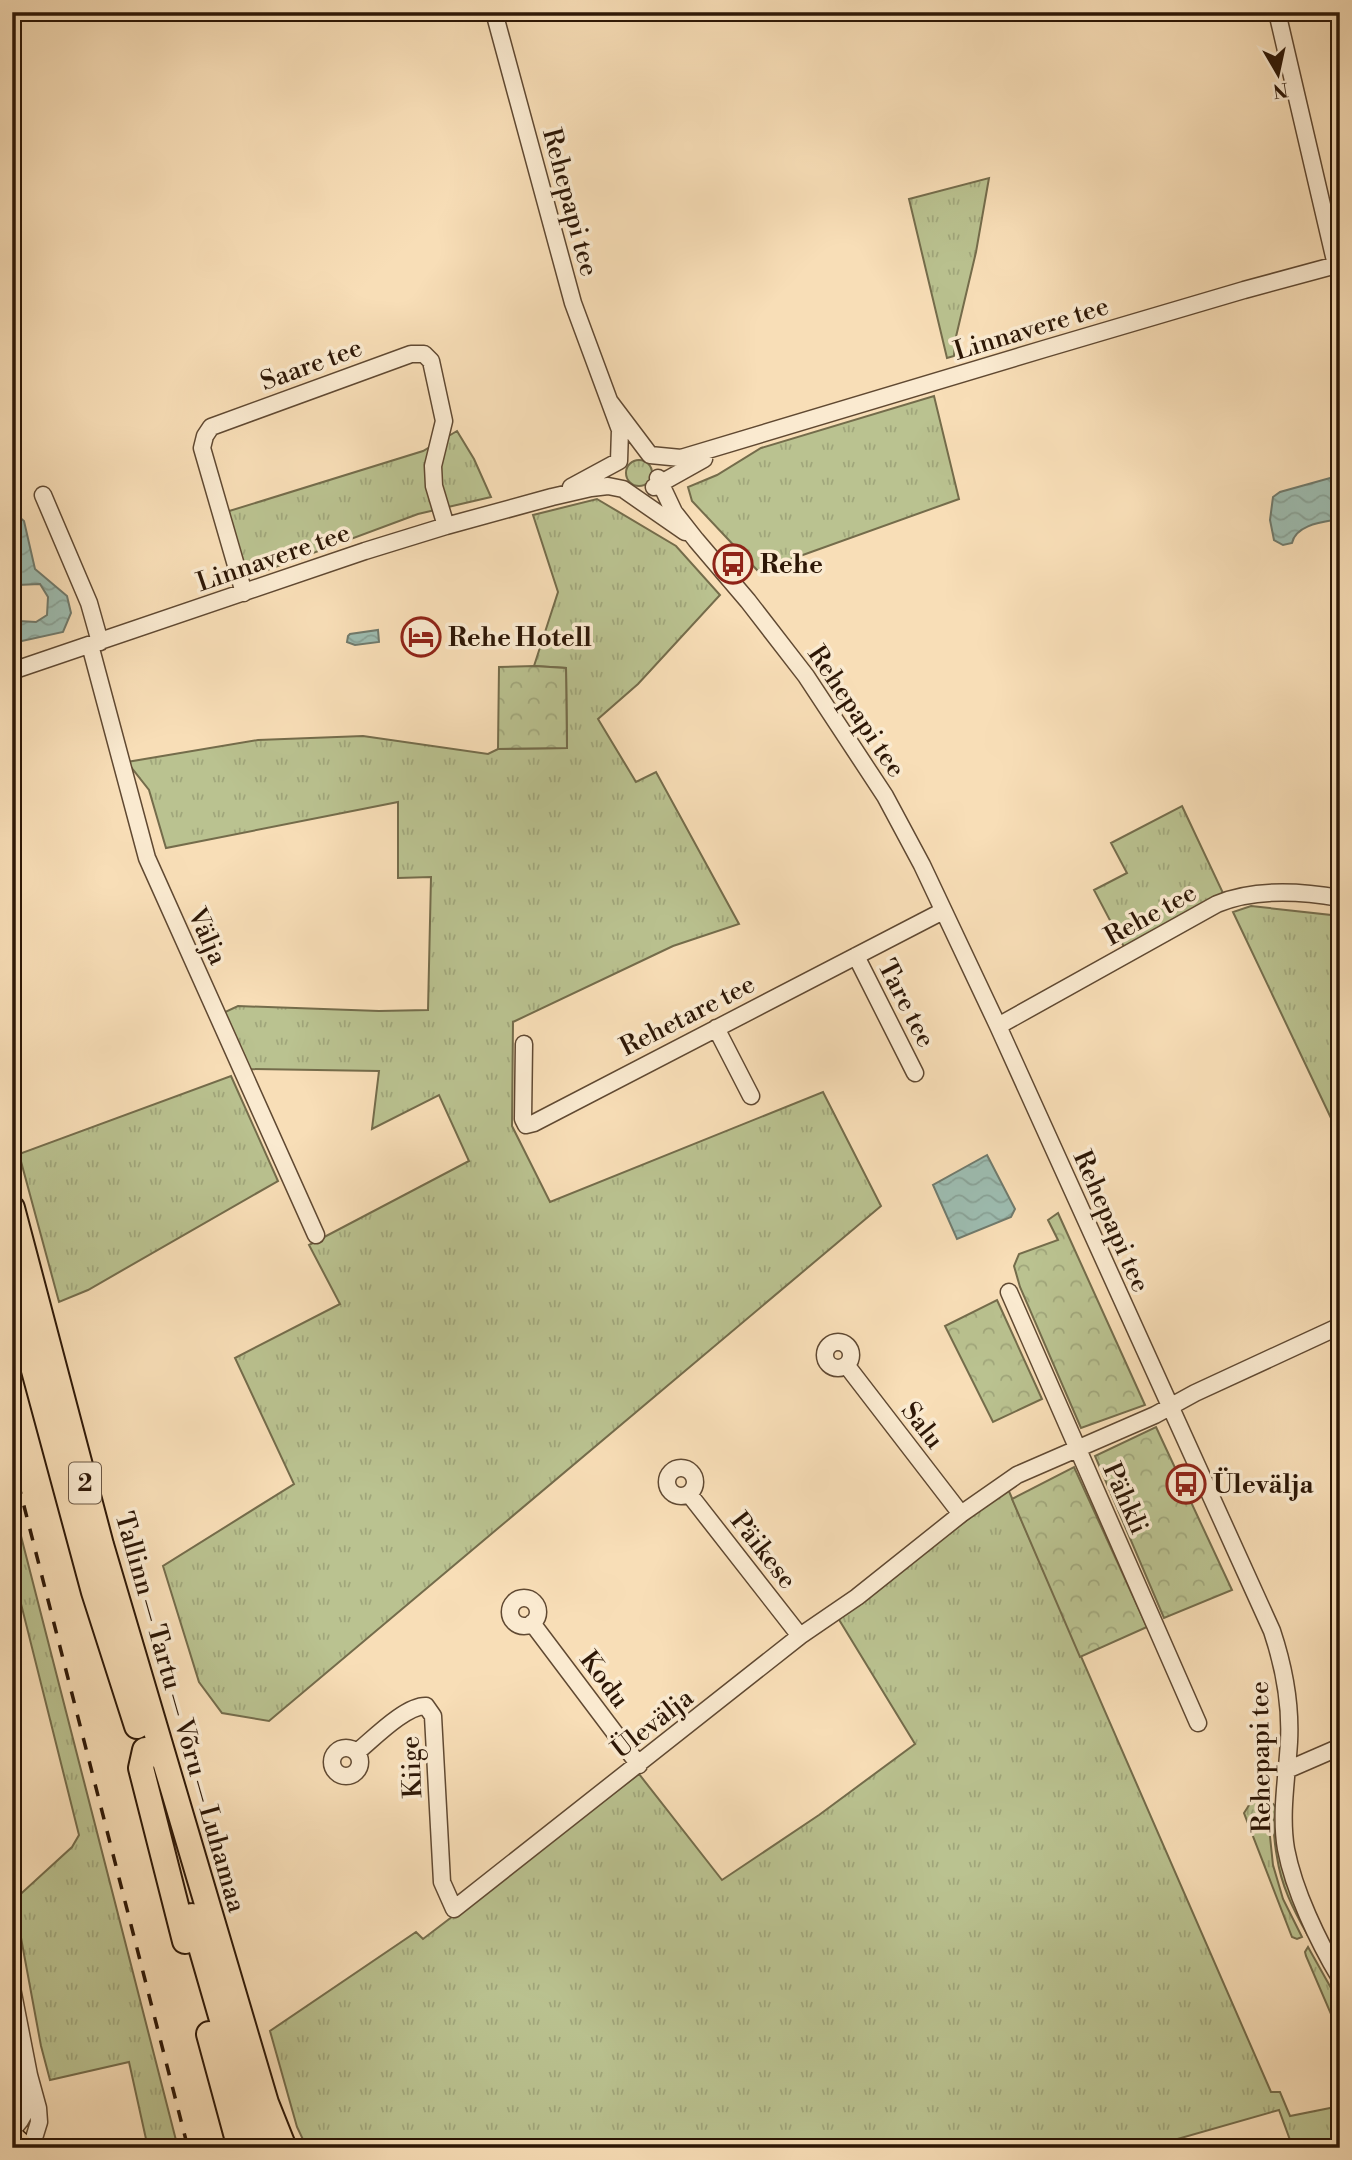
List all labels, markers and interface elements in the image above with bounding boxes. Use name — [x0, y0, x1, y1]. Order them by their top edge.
north arrow — [1244, 38, 1314, 108]
text: N — [1271, 77, 1290, 103]
street label: Rehepapi tee — [535, 125, 605, 280]
street label: Linnavere tee — [950, 290, 1113, 368]
street label: Saare tee — [256, 332, 367, 398]
street label: Linnavere tee — [192, 517, 354, 599]
bus stop icon: Rehe — [712, 543, 754, 585]
place label: Rehe — [760, 549, 823, 581]
hotel icon: Rehe Hotell — [400, 616, 442, 658]
place label: Rehe Hotell — [448, 622, 592, 654]
street label: Rehepapi tee — [800, 640, 912, 783]
street label: Rehe tee — [1099, 877, 1202, 953]
street label: Välja — [180, 902, 234, 971]
street label: Tare tee — [870, 954, 942, 1053]
street label: Rehetare tee — [615, 968, 760, 1064]
street label: Rehepapi tee — [1066, 1146, 1157, 1297]
street label: Salu — [894, 1396, 951, 1456]
street label: Pähkli — [1095, 1458, 1155, 1539]
road number: 2 — [69, 1462, 101, 1504]
bus stop icon: Ülevälja — [1165, 1463, 1207, 1505]
place label: Ülevälja — [1213, 1467, 1314, 1501]
street label: Päikese — [723, 1506, 803, 1596]
street label: Tallinn — Tartu — Võru — Luhamaa — [107, 1508, 253, 1917]
street label: Kodu — [572, 1645, 636, 1715]
street label: Ülevälja — [605, 1681, 701, 1766]
street label: Rehepapi tee — [1244, 1681, 1278, 1833]
street label: Kiige — [394, 1735, 430, 1799]

